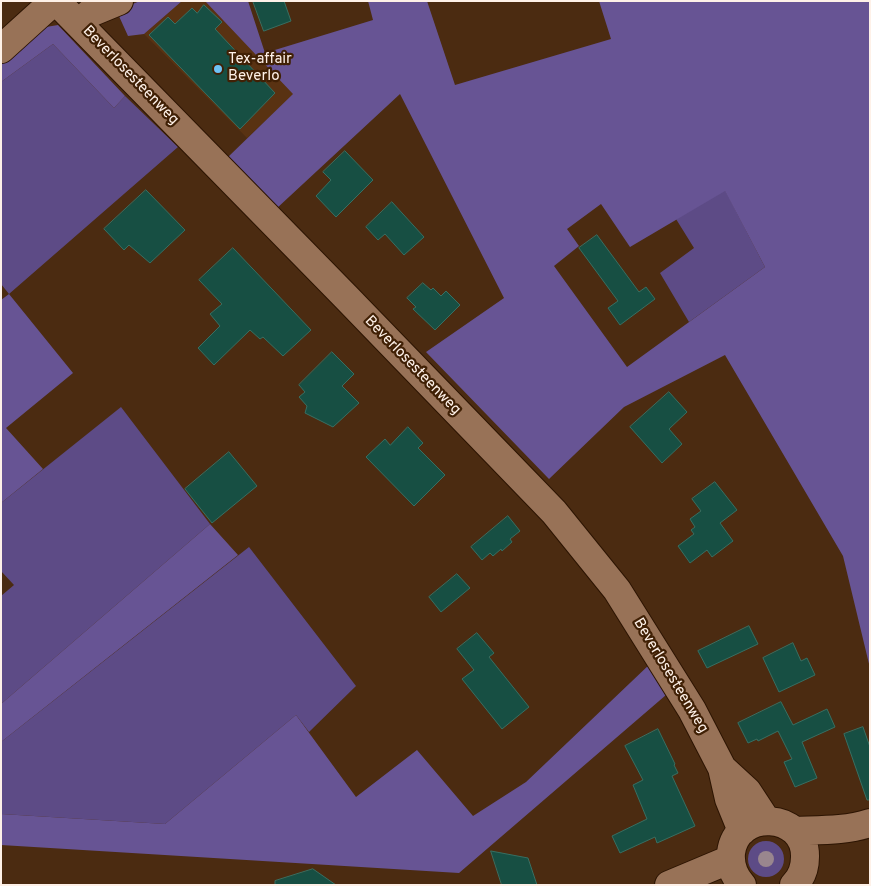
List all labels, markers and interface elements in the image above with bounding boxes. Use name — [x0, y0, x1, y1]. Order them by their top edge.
street label: Beverlosesteenweg — [78, 23, 182, 129]
place label: Tex-affair Beverlo — [228, 51, 292, 86]
marker: Tex-affair Beverlo — [212, 63, 224, 75]
street label: Beverlosesteenweg — [360, 313, 464, 419]
street label: Beverlosesteenweg — [629, 615, 711, 737]

